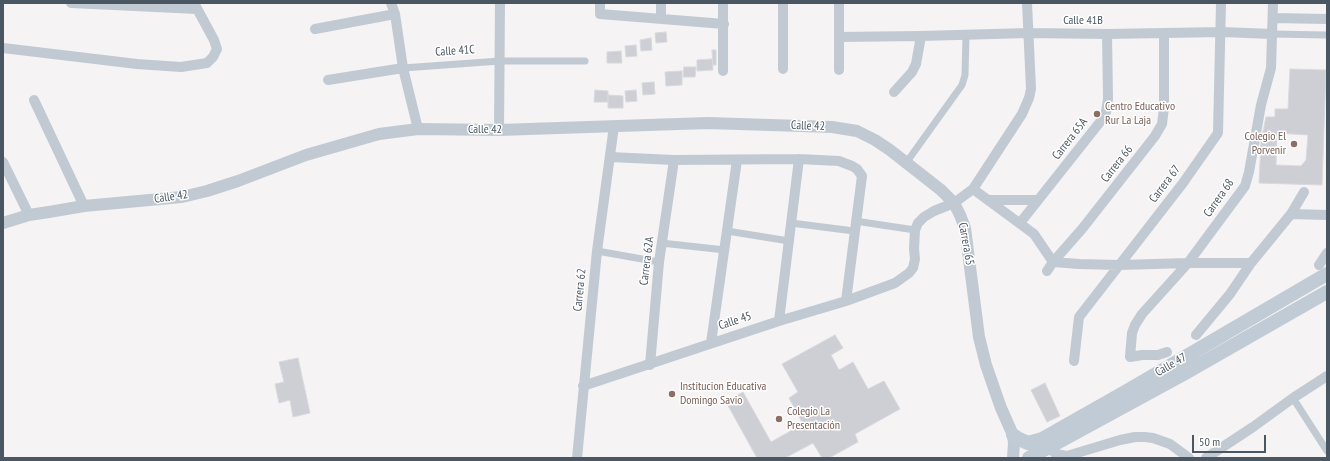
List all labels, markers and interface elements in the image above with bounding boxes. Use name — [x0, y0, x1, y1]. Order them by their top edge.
street label: Calle 41B — [1063, 14, 1103, 28]
street label: Calle 41C — [435, 42, 475, 60]
place label: Centro Educativo Rur La Laja — [1105, 100, 1175, 128]
marker: Centro Educativo Rur La Laja — [1092, 109, 1102, 119]
street label: Carrera 65A — [1049, 115, 1091, 163]
street label: Calle 42 — [791, 118, 825, 134]
street label: Calle 42 — [468, 123, 502, 137]
place label: Colegio El Porvenir — [1245, 130, 1286, 158]
marker: Colegio El Porvenir — [1289, 139, 1299, 149]
street label: Carrera 66 — [1098, 143, 1136, 185]
street label: Carrera 67 — [1146, 162, 1184, 206]
street label: Carrera 68 — [1201, 176, 1237, 220]
street label: Calle 42 — [153, 188, 189, 206]
street label: Carrera 65 — [955, 222, 977, 266]
street label: Carrera 62A — [637, 236, 657, 286]
street label: Carrera 62 — [571, 268, 589, 312]
street label: Calle 45 — [717, 309, 753, 333]
street label: Calle 47 — [1153, 350, 1189, 380]
place label: Institucion Educativa Domingo Savio — [680, 380, 766, 408]
marker: Institucion Educativa Domingo Savio — [667, 389, 677, 399]
place label: Colegio La Presentación — [787, 405, 840, 433]
marker: Colegio La Presentación — [774, 414, 784, 424]
scale bar — [1194, 427, 1268, 453]
text: 50 m — [1199, 434, 1220, 449]

